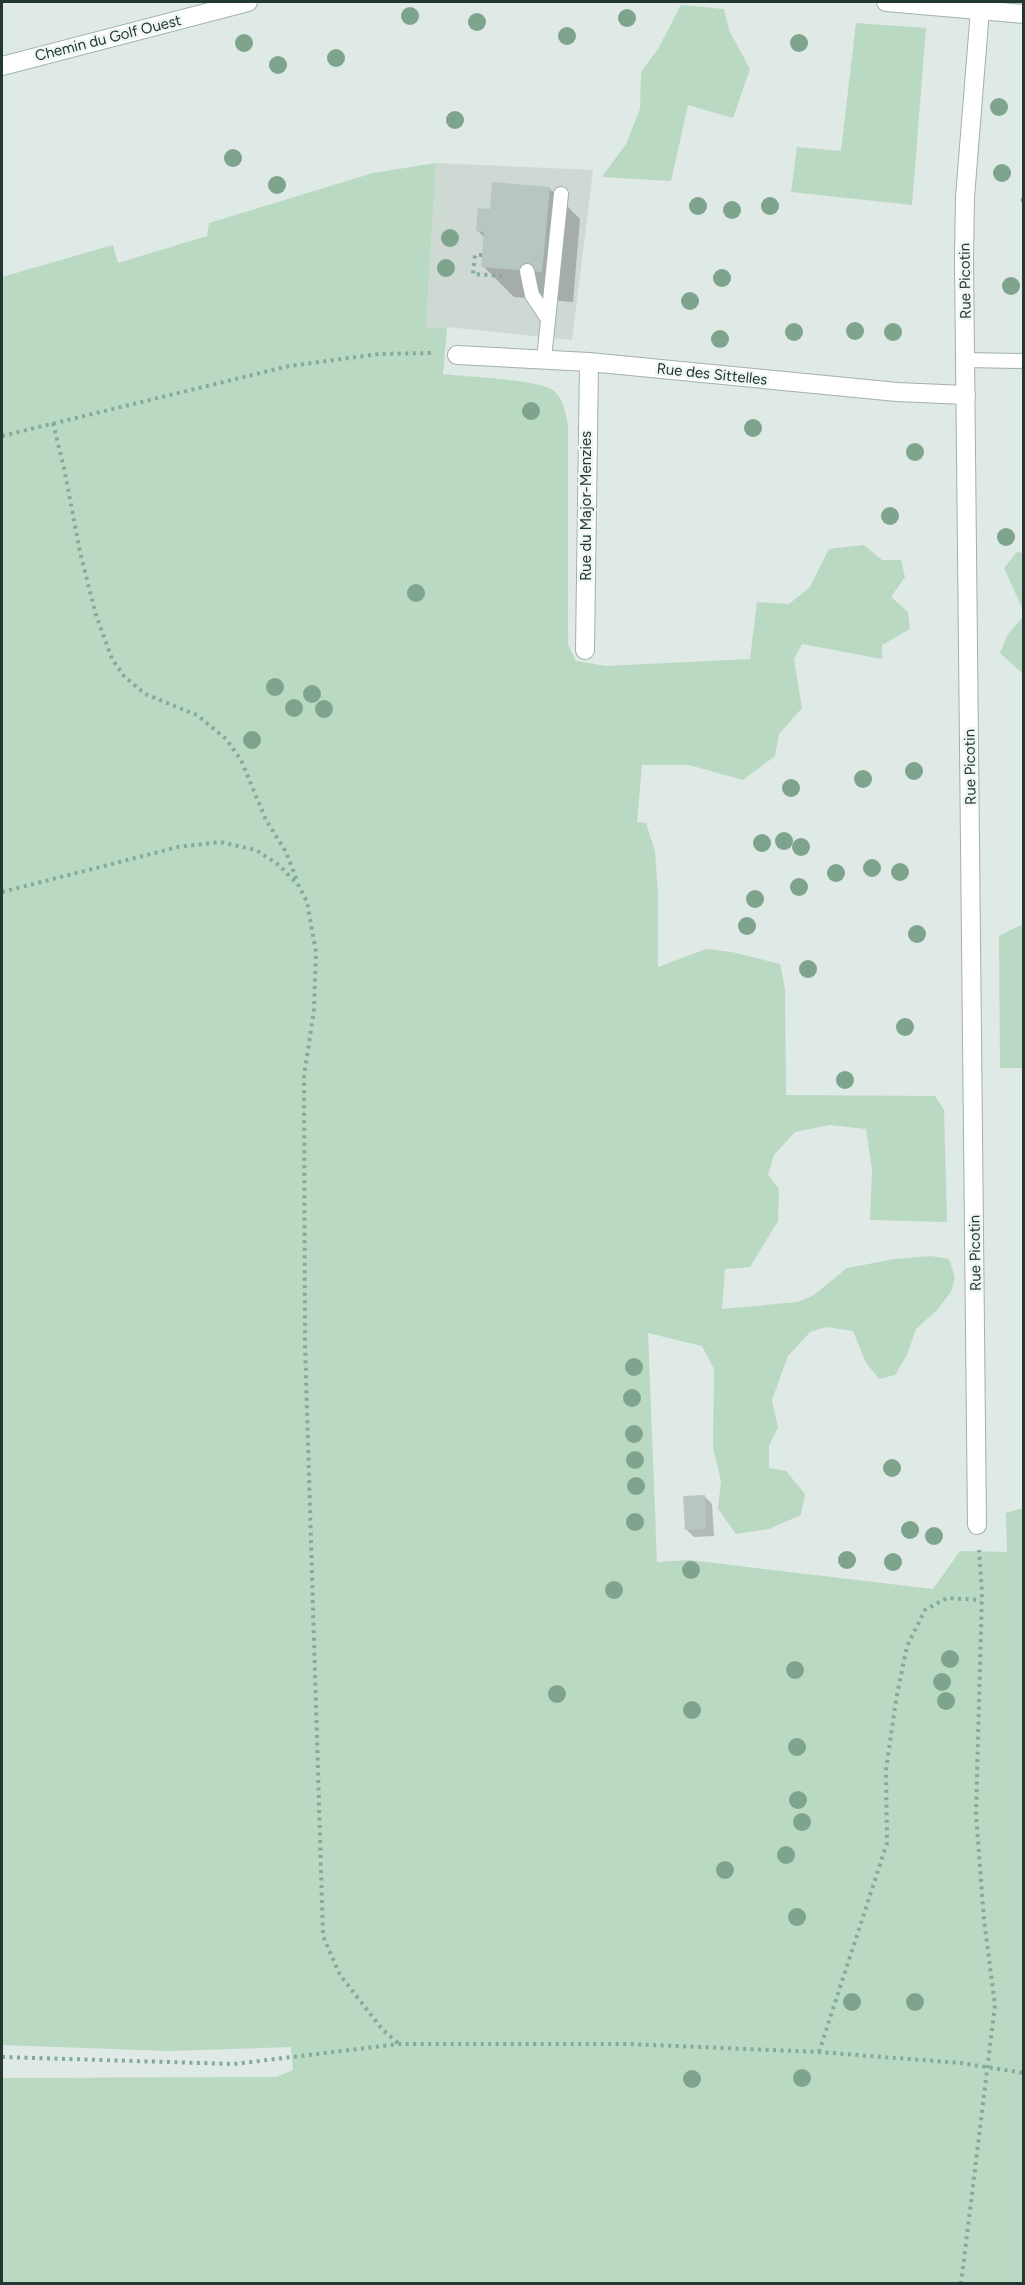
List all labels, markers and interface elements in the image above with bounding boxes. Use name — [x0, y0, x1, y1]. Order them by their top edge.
street label: Chemin du Golf Ouest — [33, 11, 183, 65]
street label: Rue Picotin — [955, 243, 975, 319]
street label: Rue des Sittelles — [656, 359, 768, 389]
street label: Rue du Major-Menzies — [577, 431, 595, 581]
street label: Rue Picotin — [960, 729, 980, 805]
street label: Rue Picotin — [965, 1215, 985, 1291]

